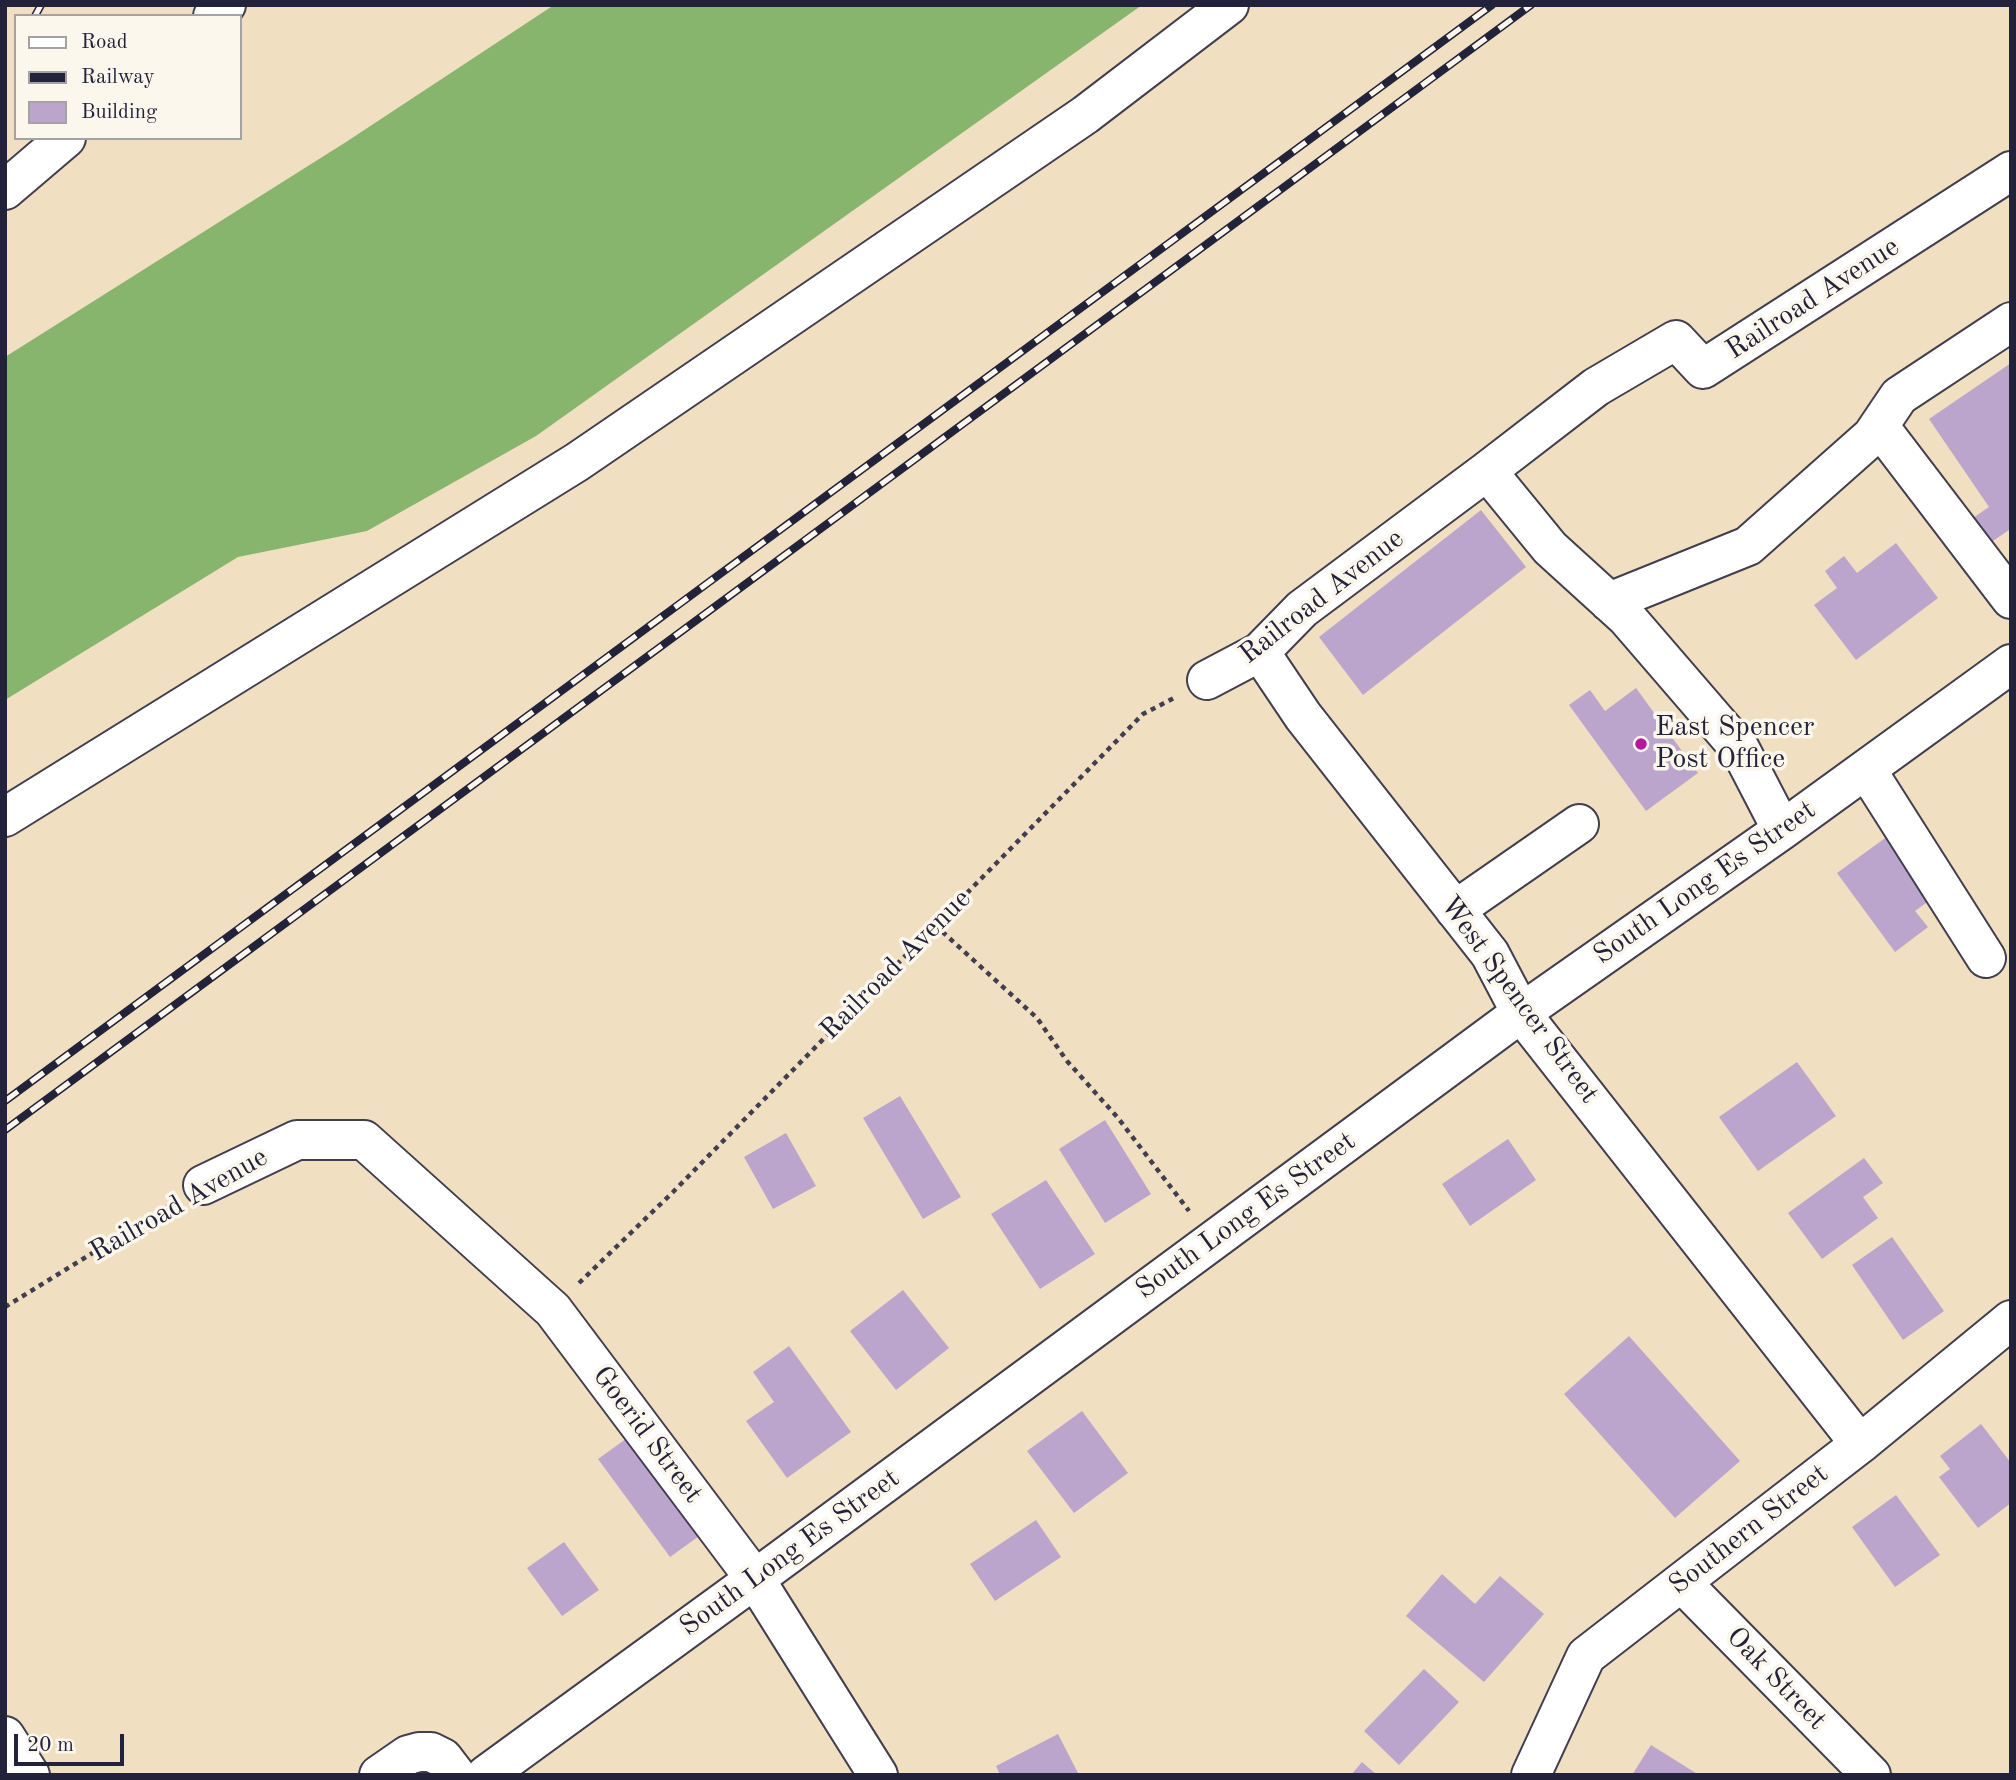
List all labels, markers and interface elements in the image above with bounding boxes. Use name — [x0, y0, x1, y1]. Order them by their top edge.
legend — [14, 14, 242, 140]
text: Road — [81, 32, 128, 53]
text: Railway — [81, 67, 155, 88]
text: Building — [81, 102, 157, 123]
street label: Railroad Avenue — [1720, 231, 1906, 367]
street label: Railroad Avenue — [1233, 522, 1411, 672]
place label: East Spencer Post Office — [1655, 711, 1814, 777]
marker: East Spencer Post Office — [1633, 736, 1649, 752]
street label: South Long Es Street — [1588, 794, 1822, 972]
street label: Railroad Avenue — [814, 883, 978, 1047]
street label: West Spencer Street — [1432, 890, 1606, 1110]
street label: South Long Es Street — [1130, 1125, 1362, 1307]
street label: Railroad Avenue — [84, 1141, 274, 1269]
street label: Goerid Street — [585, 1360, 709, 1510]
street label: Southern Street — [1663, 1457, 1835, 1603]
street label: South Long Es Street — [674, 1462, 906, 1644]
street label: Oak Street — [1719, 1621, 1833, 1737]
scale bar — [18, 1720, 128, 1764]
text: 20 m — [27, 1735, 74, 1756]

